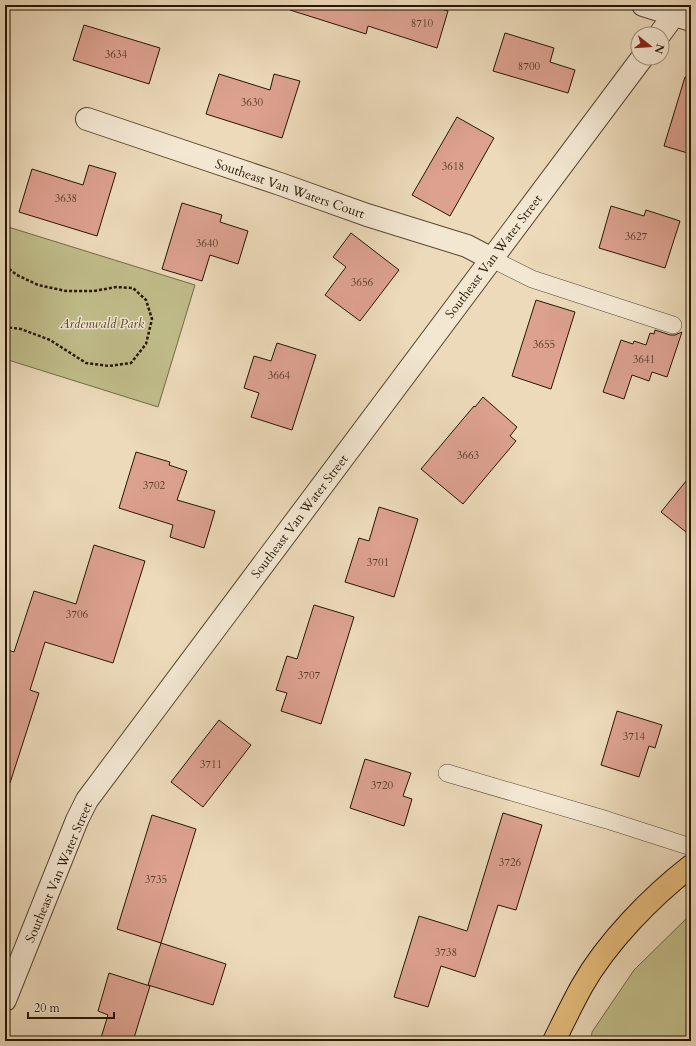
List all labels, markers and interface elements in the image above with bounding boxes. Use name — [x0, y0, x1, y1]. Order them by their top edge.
house number: 8710 — [411, 16, 434, 31]
north arrow — [630, 26, 670, 66]
text: N — [650, 42, 668, 56]
house number: 3634 — [105, 47, 128, 62]
house number: 8700 — [518, 59, 541, 74]
house number: 3630 — [241, 95, 264, 110]
street label: Southeast Van Waters Court — [213, 155, 367, 223]
house number: 3618 — [442, 159, 464, 174]
house number: 3638 — [55, 191, 77, 206]
street label: Southeast Van Water Street — [441, 191, 546, 322]
house number: 3627 — [625, 229, 648, 244]
house number: 3640 — [196, 236, 219, 251]
house number: 3656 — [351, 275, 374, 290]
park label: Ardenwald Park — [59, 315, 145, 333]
house number: 3655 — [533, 337, 555, 352]
house number: 3641 — [633, 352, 655, 367]
house number: 3664 — [268, 368, 291, 383]
house number: 3663 — [457, 448, 480, 463]
street label: Southeast Van Water Street — [247, 451, 352, 582]
house number: 3702 — [143, 478, 166, 493]
house number: 3701 — [367, 555, 389, 570]
house number: 3706 — [66, 607, 89, 622]
house number: 3707 — [298, 668, 321, 683]
house number: 3714 — [623, 729, 646, 744]
house number: 3711 — [200, 757, 222, 772]
house number: 3720 — [371, 778, 394, 793]
street label: Southeast Van Water Street — [21, 799, 97, 945]
house number: 3726 — [499, 855, 522, 870]
house number: 3735 — [145, 872, 167, 887]
house number: 3738 — [435, 945, 457, 960]
scale bar — [28, 994, 114, 1020]
text: 20 m — [34, 1000, 61, 1016]

